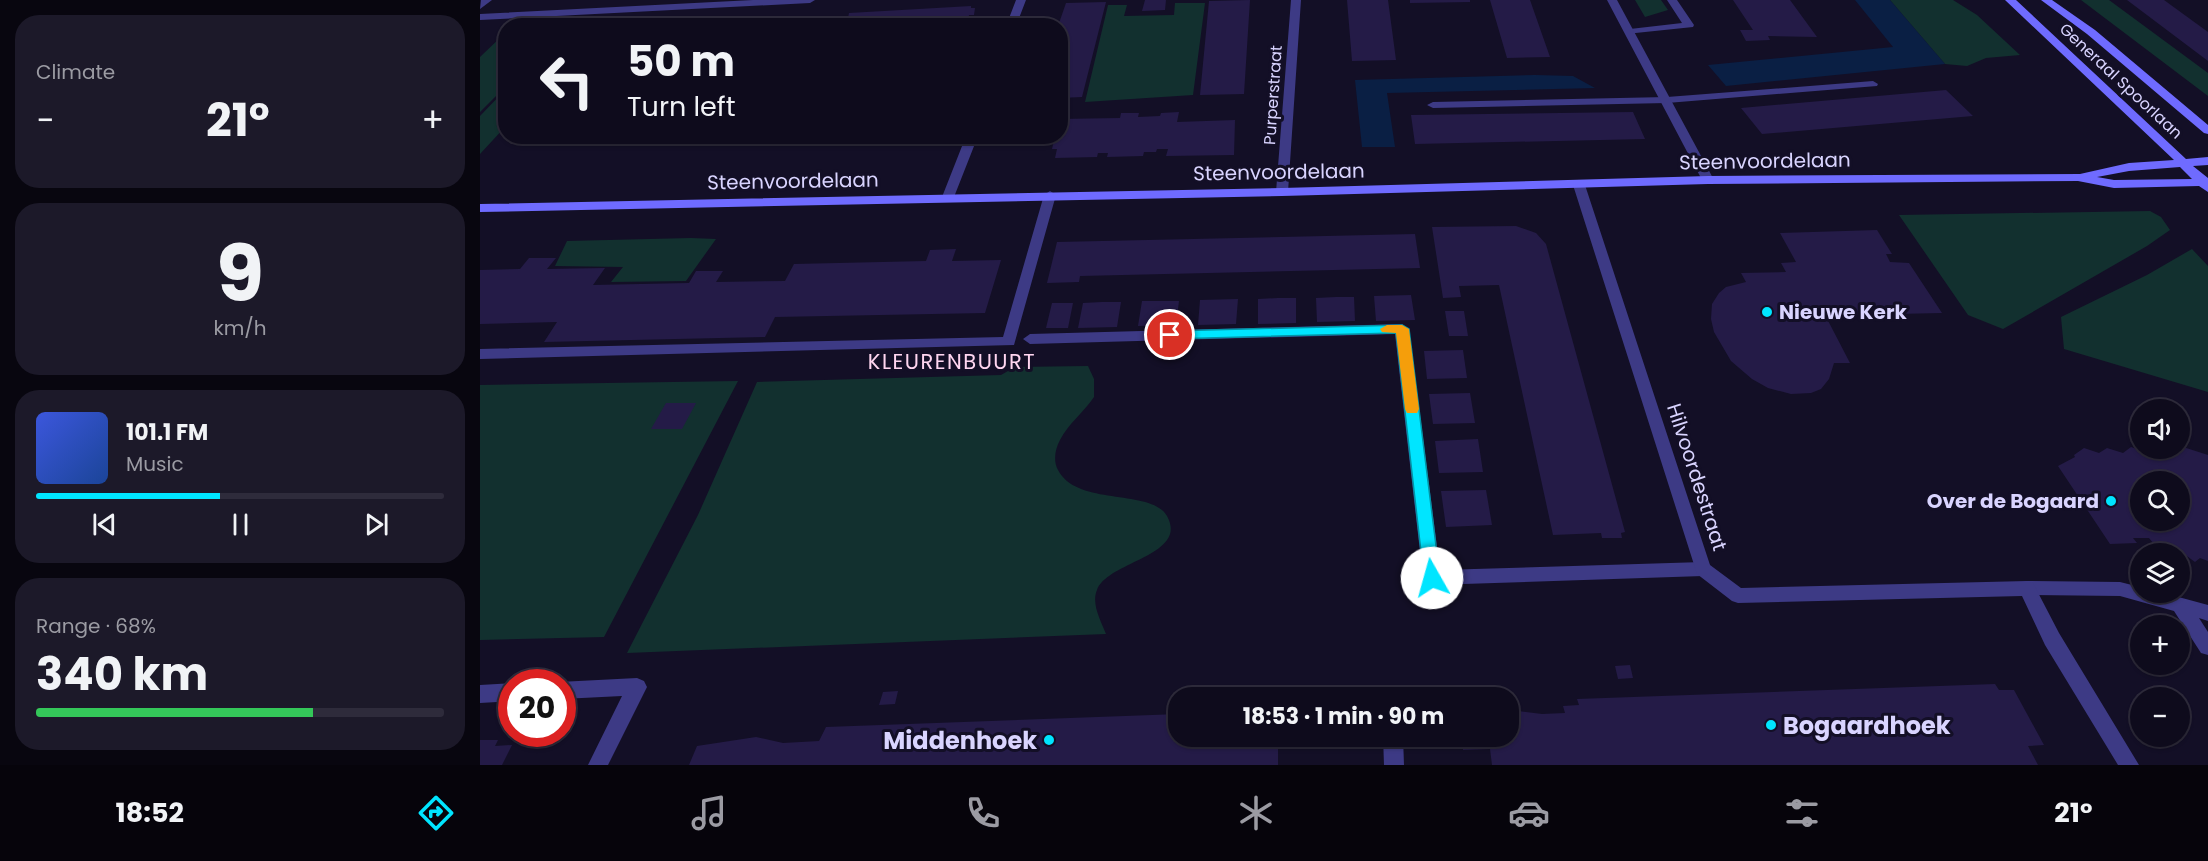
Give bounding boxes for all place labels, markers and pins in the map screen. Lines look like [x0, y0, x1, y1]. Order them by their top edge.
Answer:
place label: Nieuwe Kerk [1779, 298, 1907, 326]
marker: Nieuwe Kerk [1760, 305, 1774, 319]
pin [1144, 309, 1195, 360]
place label: Over de Bogaard [1927, 487, 2099, 515]
marker: Over de Bogaard [2104, 494, 2118, 508]
place label: Bogaardhoek [1783, 709, 1951, 742]
marker: Bogaardhoek [1764, 718, 1778, 732]
place label: Middenhoek [883, 724, 1037, 757]
marker: Middenhoek [1042, 733, 1056, 747]

